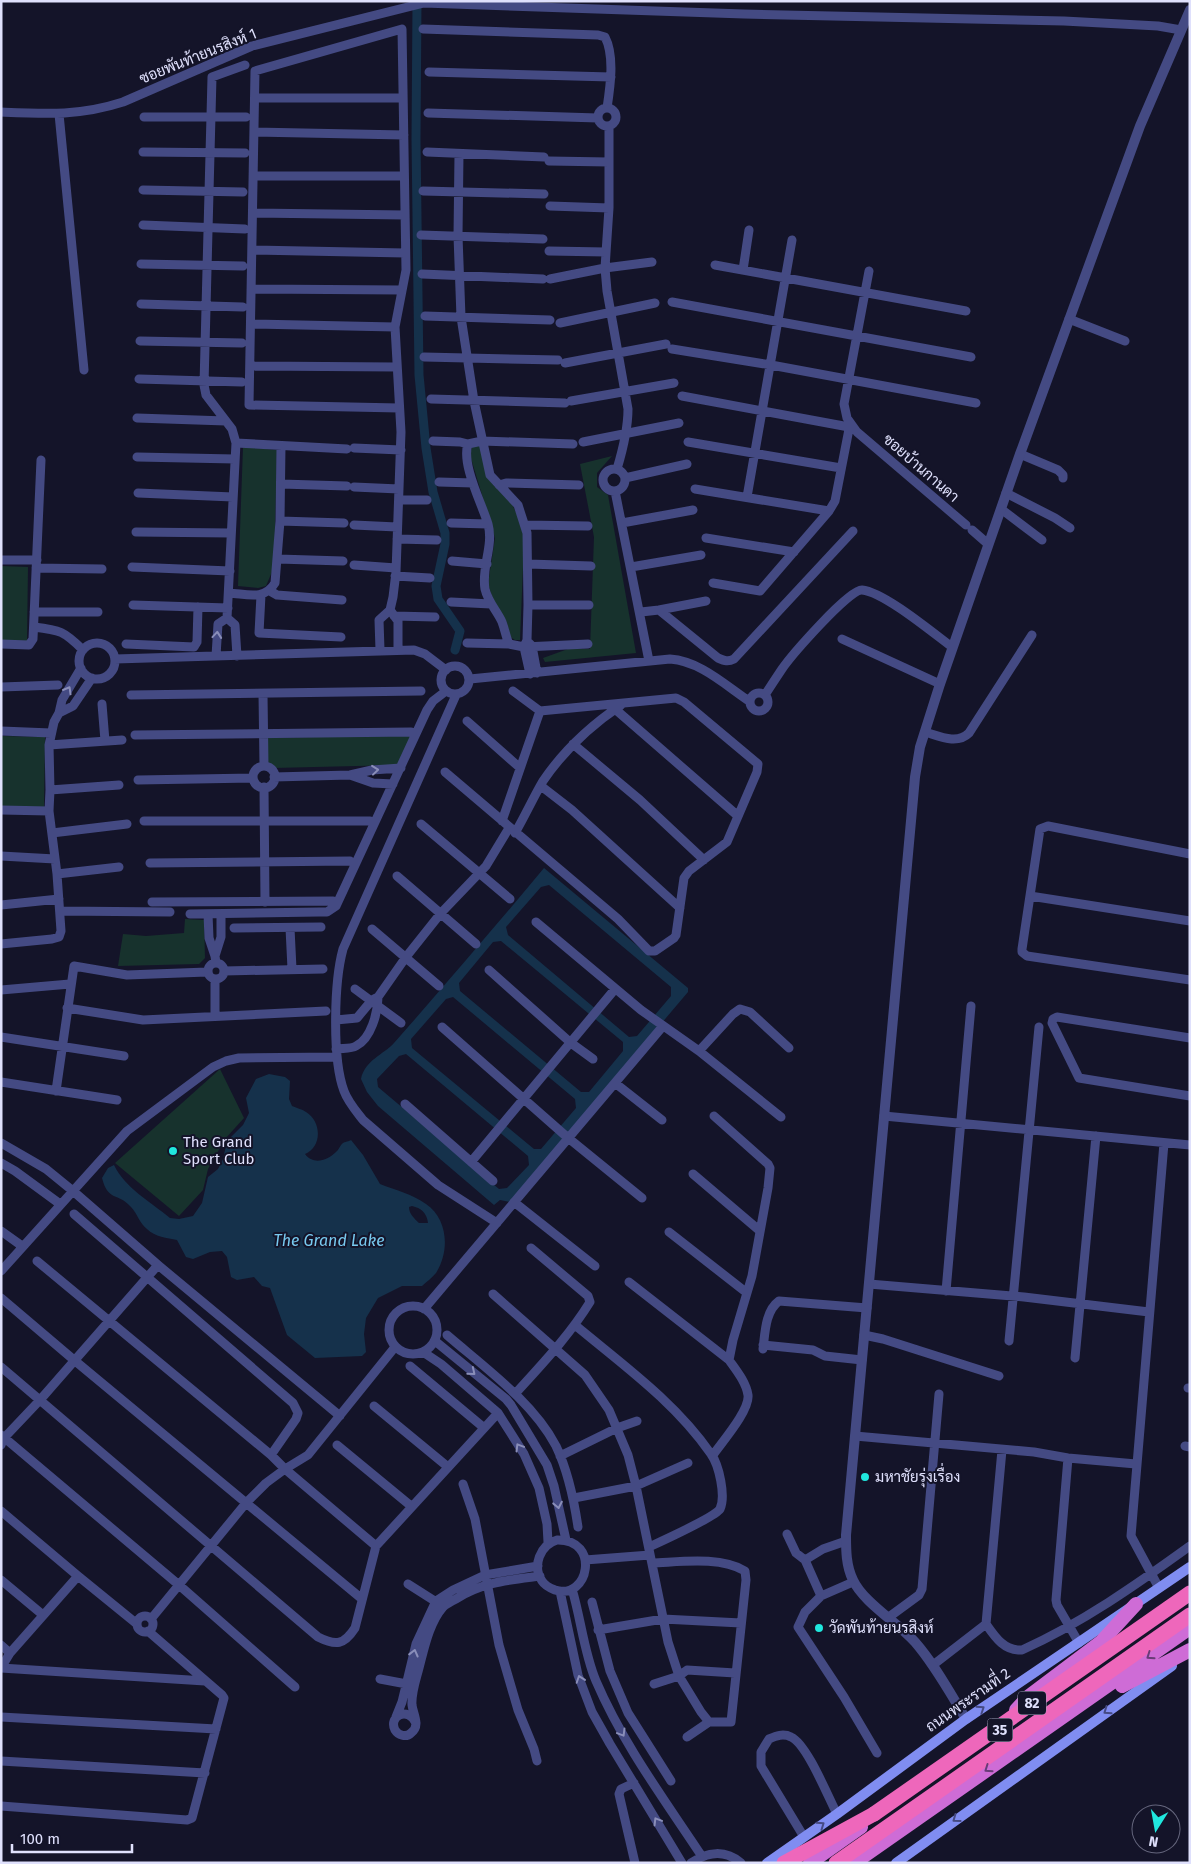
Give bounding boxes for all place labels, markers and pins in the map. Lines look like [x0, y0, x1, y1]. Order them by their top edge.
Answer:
place label: The Grand Sport Club [183, 1133, 254, 1168]
marker: The Grand Sport Club [167, 1145, 179, 1157]
place label: มหาชัยรุ่งเรื่อง [875, 1462, 960, 1488]
marker: มหาชัยรุ่งเรื่อง [859, 1471, 871, 1483]
place label: วัดพันท้ายนรสิงห์ [829, 1618, 934, 1637]
marker: วัดพันท้ายนรสิงห์ [813, 1622, 825, 1634]

